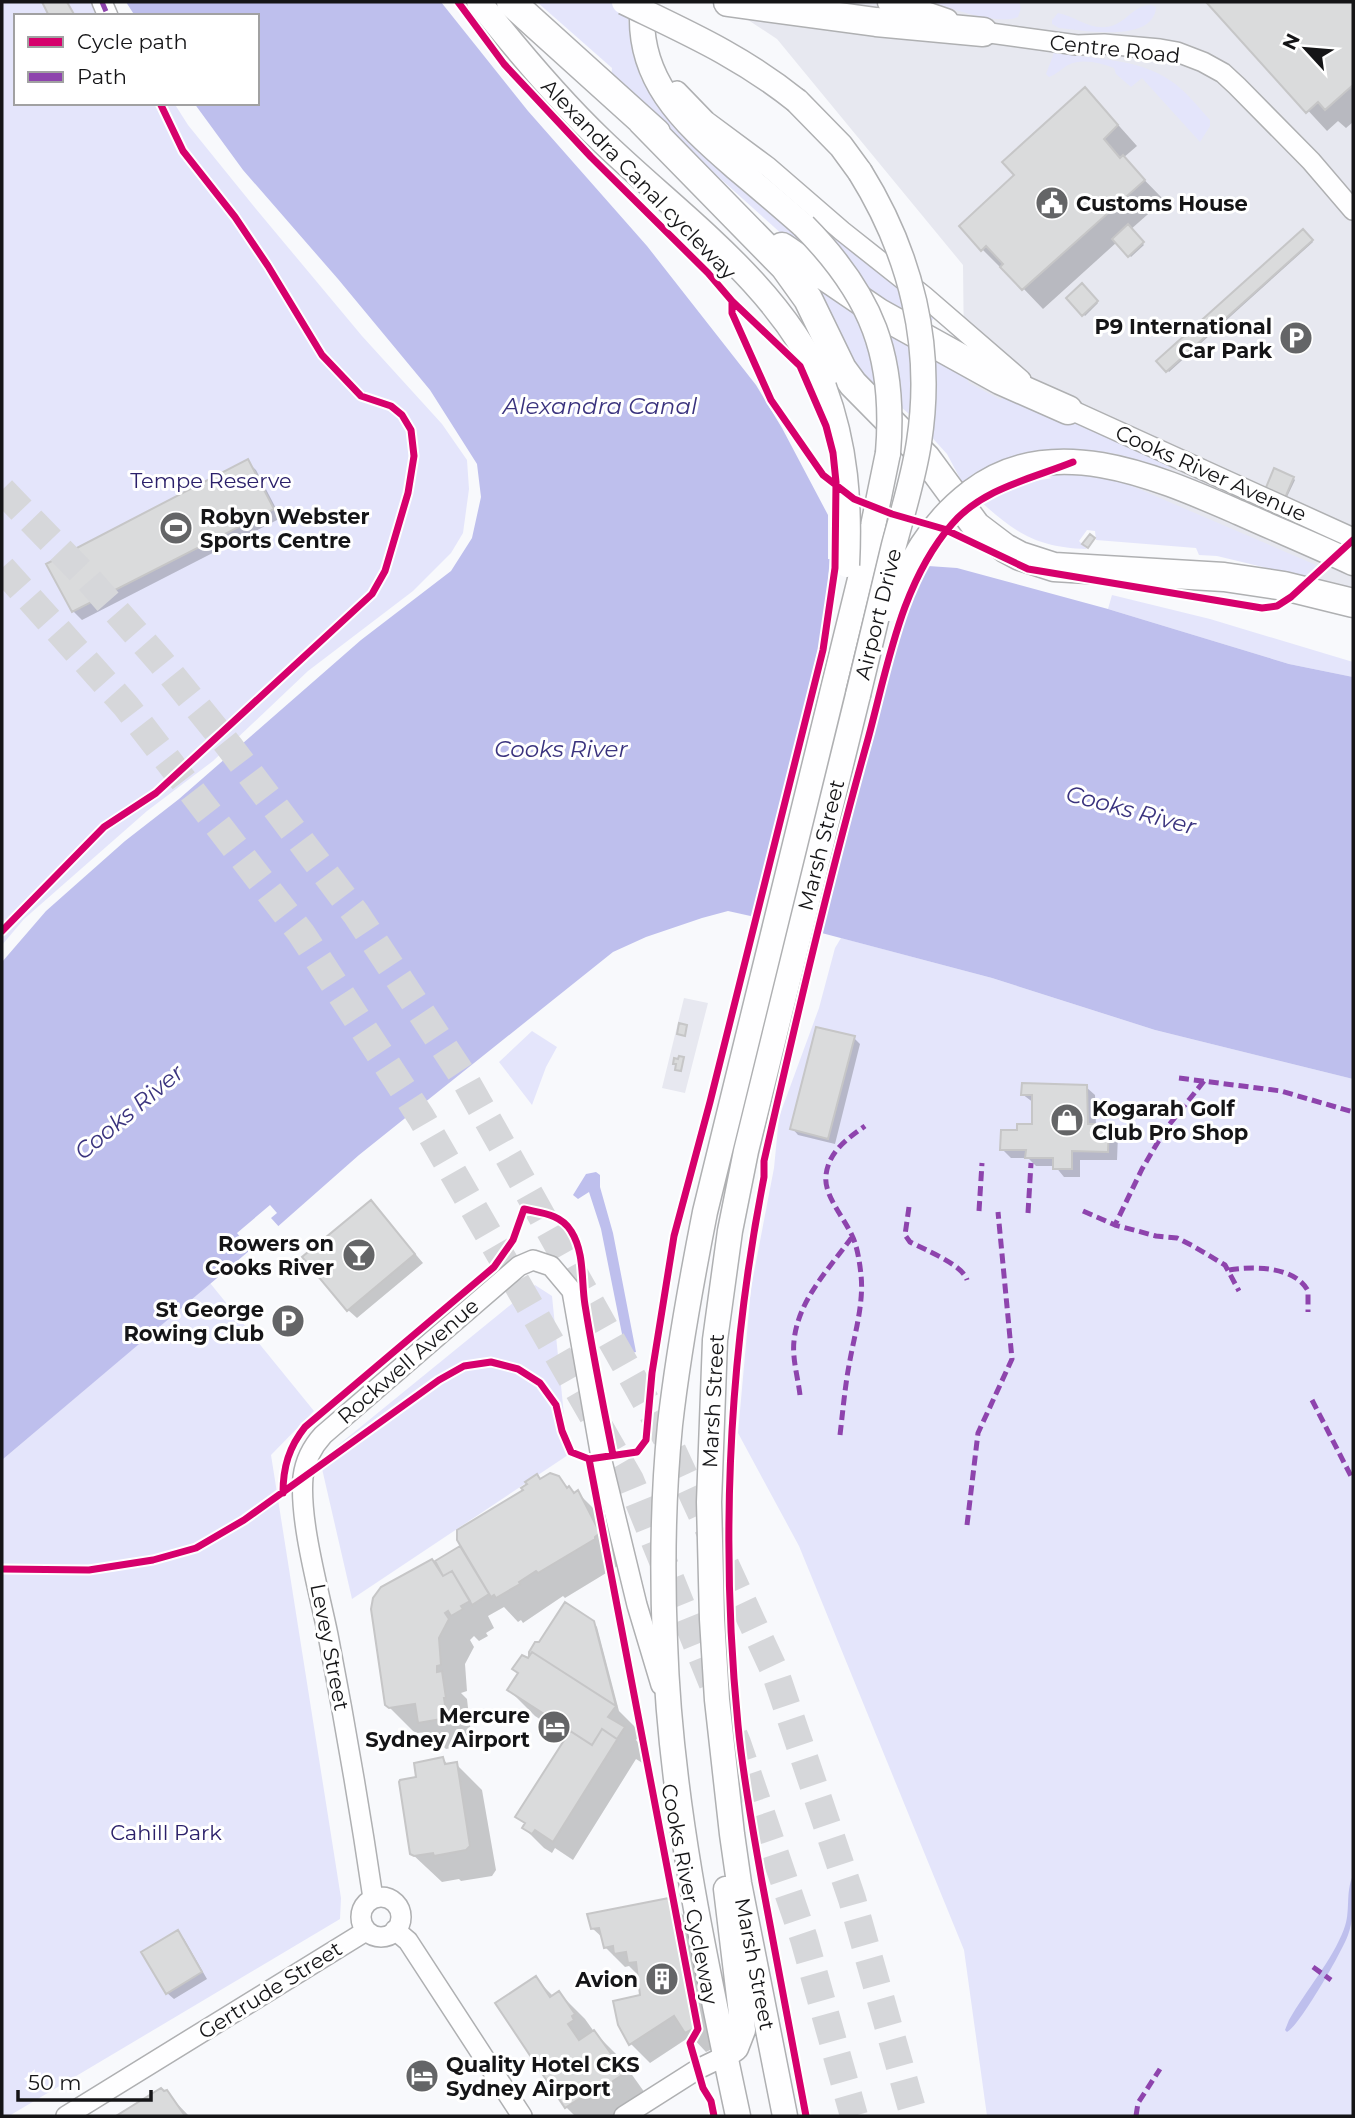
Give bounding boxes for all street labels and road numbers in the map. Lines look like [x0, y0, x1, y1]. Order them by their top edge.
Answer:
street label: Centre Road [1049, 30, 1181, 68]
street label: Alexandra Canal cycleway [537, 73, 742, 285]
street label: Cooks River Avenue [1112, 420, 1310, 526]
street label: Airport Drive [850, 546, 906, 682]
street label: Marsh Street [793, 777, 849, 913]
street label: Rockwell Avenue [332, 1293, 484, 1429]
street label: Marsh Street [697, 1333, 729, 1469]
street label: Levey Street [305, 1581, 355, 1713]
street label: Cooks River Cycleway [656, 1781, 724, 2007]
street label: Marsh Street [730, 1896, 780, 2032]
street label: Gertrude Street [194, 1936, 346, 2044]

